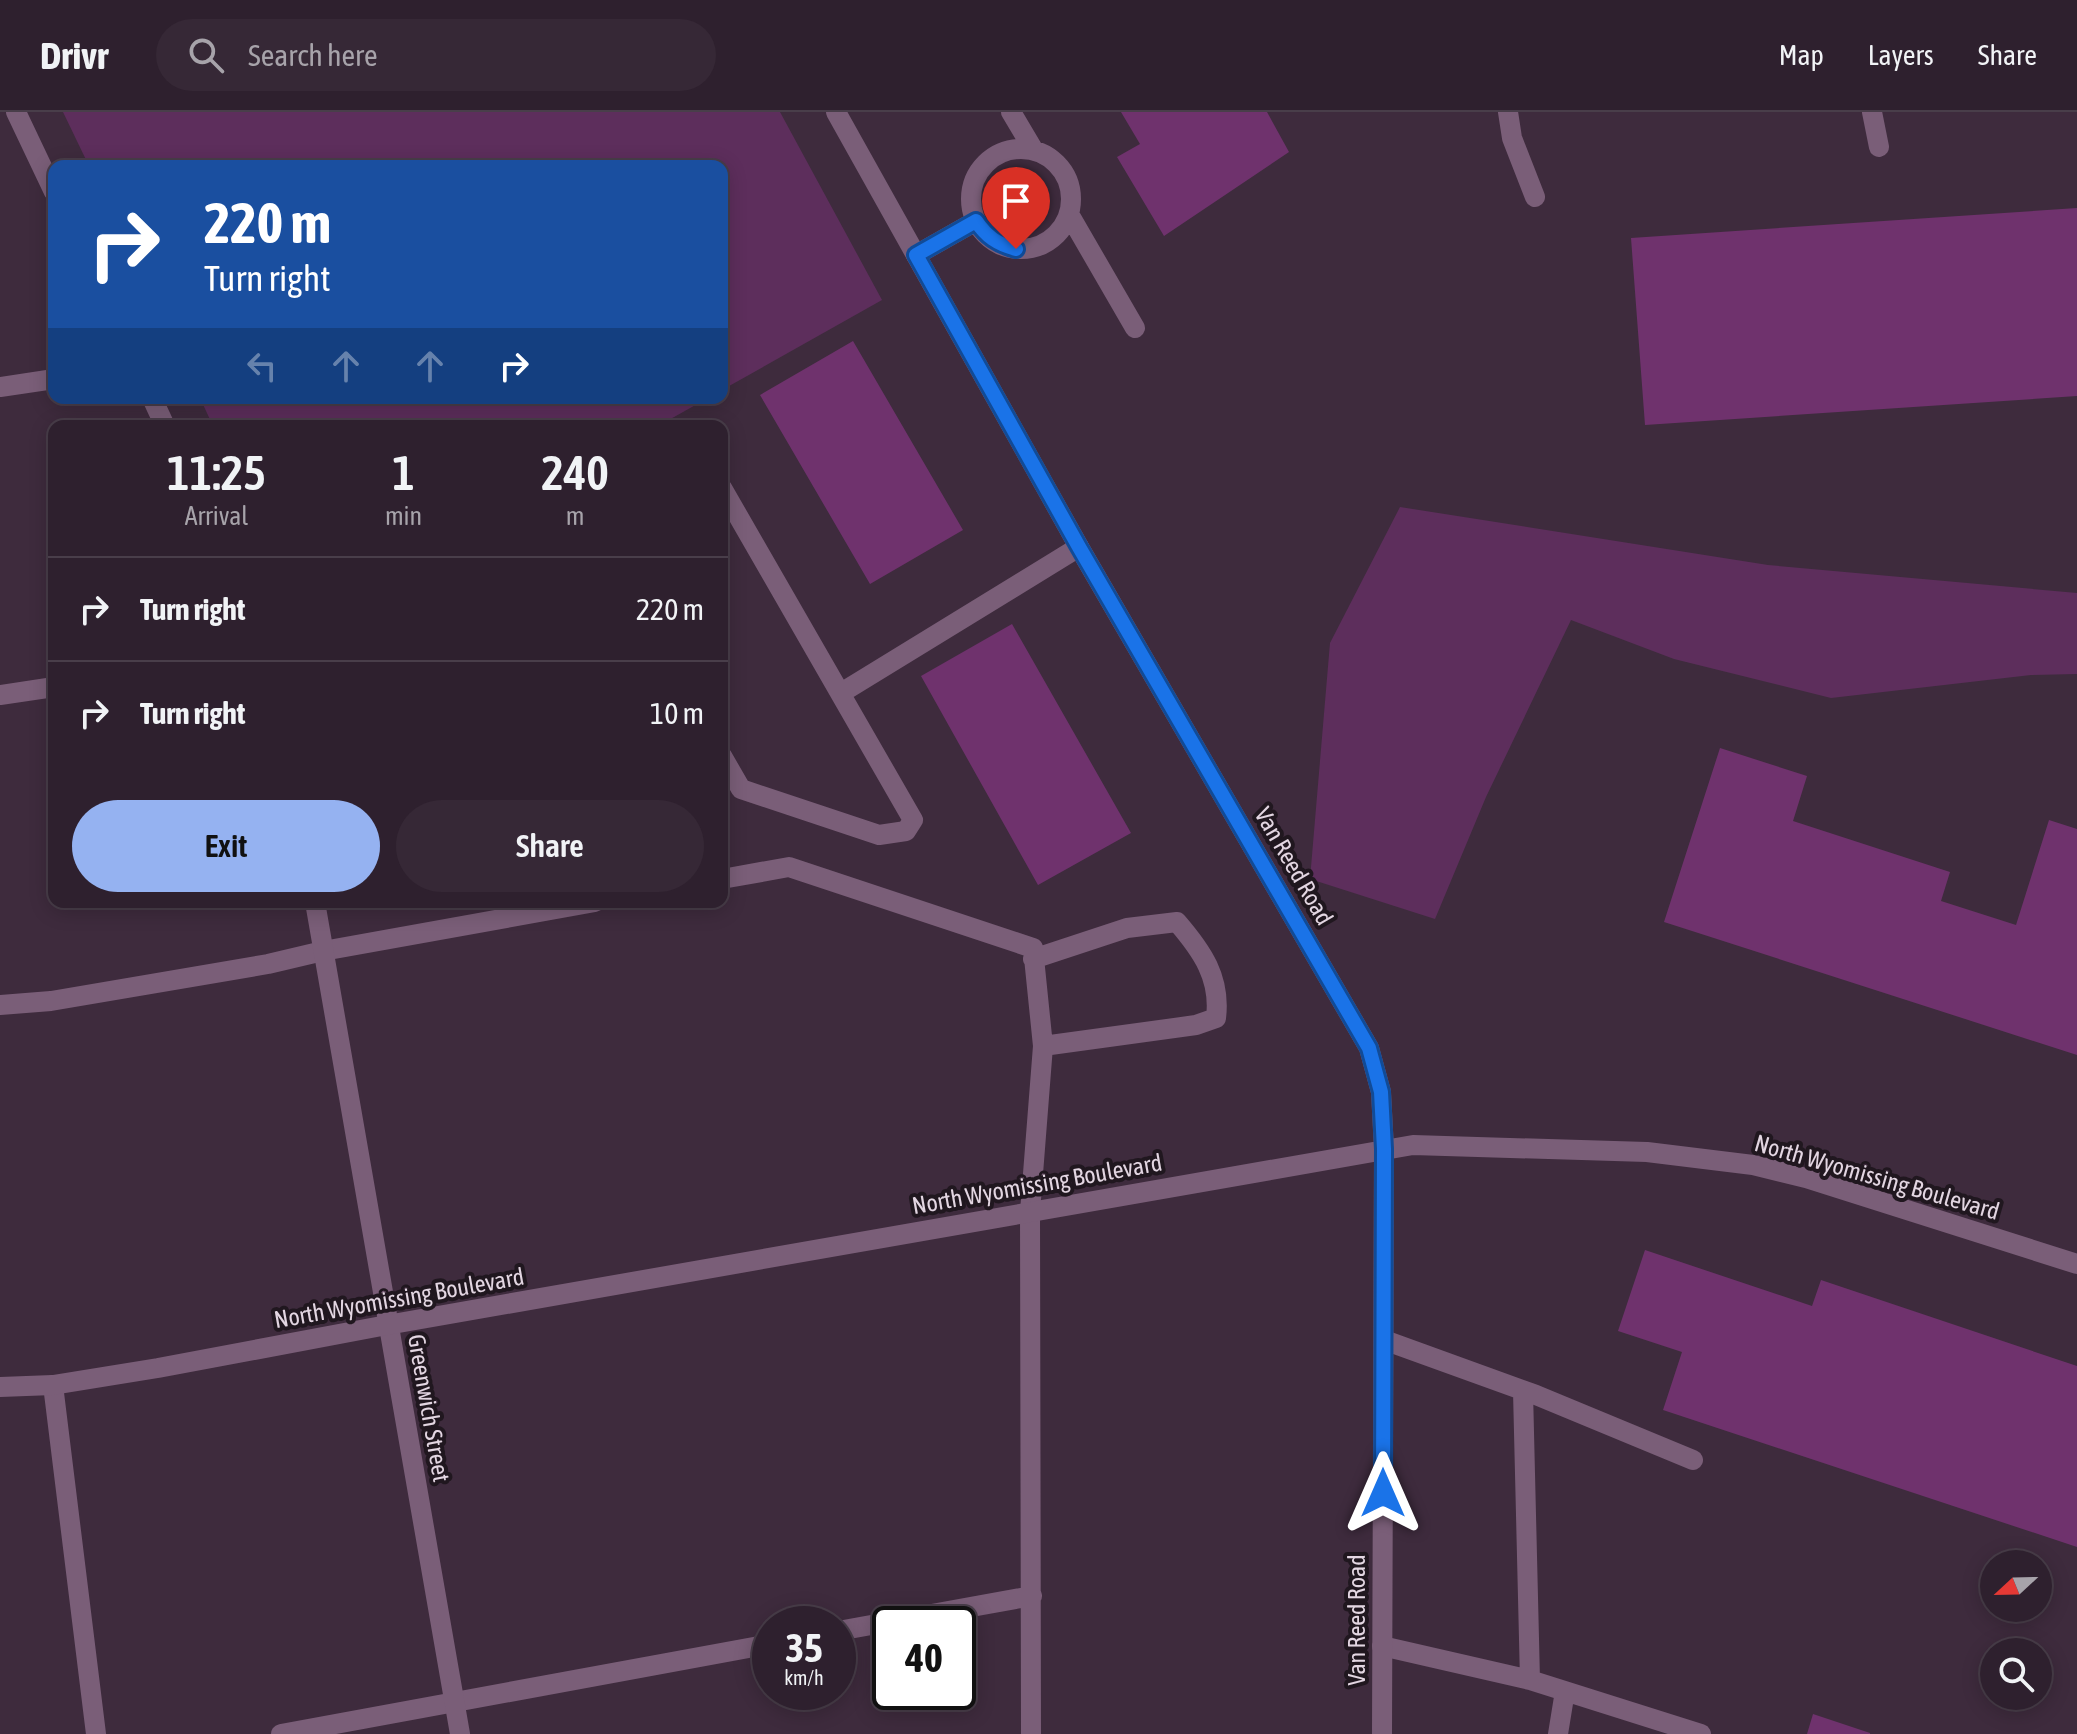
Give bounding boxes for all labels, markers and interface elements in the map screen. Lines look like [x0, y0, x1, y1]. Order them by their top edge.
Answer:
search box [156, 19, 716, 91]
icon: search [184, 33, 228, 77]
text: Drivr [40, 34, 108, 77]
text: Search here [248, 38, 378, 72]
text: Map [1779, 39, 1824, 71]
text: Layers [1868, 39, 1934, 71]
text: Share [1978, 39, 2037, 71]
pin [982, 167, 1050, 249]
icon: arrive [994, 179, 1038, 223]
text: 220 m [204, 191, 331, 255]
icon: right [72, 192, 176, 296]
text: Turn right [204, 257, 331, 299]
icon: left [240, 344, 284, 388]
icon: ahead [324, 344, 368, 388]
icon: ahead [408, 344, 452, 388]
icon: right [492, 344, 536, 388]
text: 11:25 [167, 445, 266, 500]
text: 1 [392, 445, 415, 500]
text: 240 [541, 445, 609, 500]
text: Arrival [185, 501, 248, 531]
text: min [385, 501, 422, 531]
text: m [566, 501, 584, 531]
icon: right [72, 587, 116, 631]
text: Turn right [140, 592, 246, 626]
text: 220 m [636, 592, 704, 626]
icon: right [72, 691, 116, 735]
text: Turn right [140, 696, 246, 730]
text: 10 m [650, 696, 704, 730]
button: Exit [72, 800, 380, 892]
button: Share [396, 800, 704, 892]
street label: Van Reed Road [1250, 802, 1338, 930]
street label: North Wyomissing Boulevard [1752, 1129, 2002, 1225]
street label: North Wyomissing Boulevard [910, 1149, 1164, 1219]
street label: North Wyomissing Boulevard [272, 1263, 526, 1333]
street label: Greenwich Street [403, 1332, 455, 1484]
position arrow [1341, 1451, 1425, 1535]
north arrow [1980, 1550, 2052, 1622]
map controls [1980, 1550, 2052, 1710]
street label: Van Reed Road [1343, 1554, 1370, 1686]
speed limit sign: 40 [872, 1606, 976, 1710]
text: 35 [785, 1625, 823, 1670]
button: search [1980, 1638, 2052, 1710]
text: km/h [784, 1666, 824, 1689]

